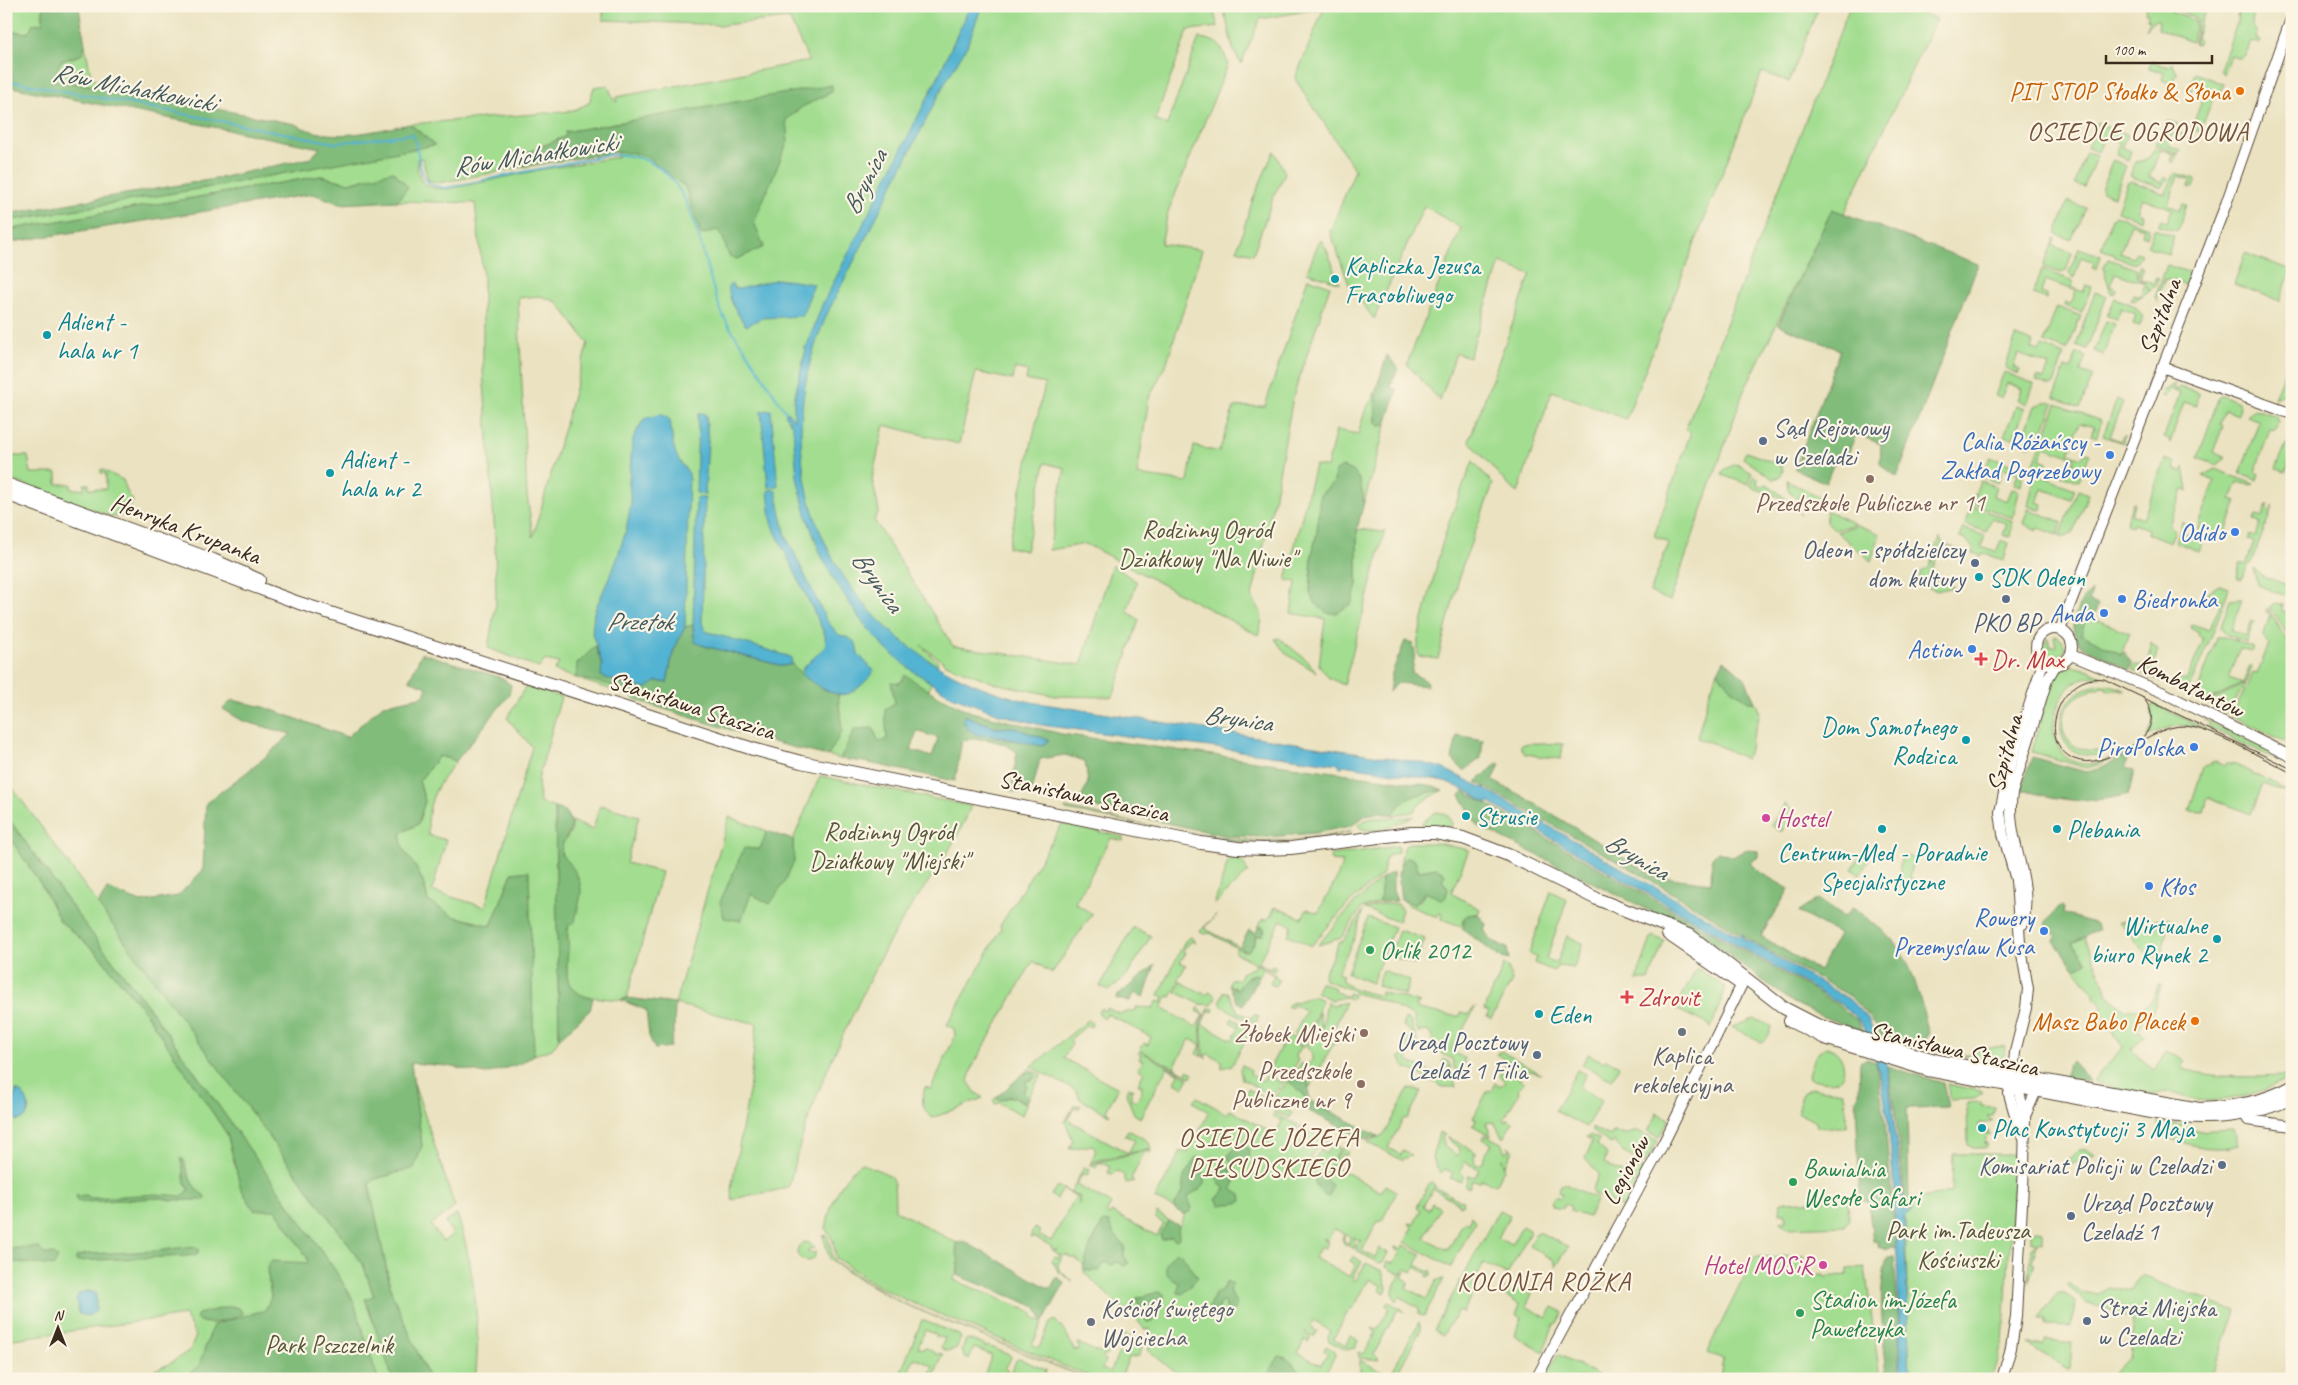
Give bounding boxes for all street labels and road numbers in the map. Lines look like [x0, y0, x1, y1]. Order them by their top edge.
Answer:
street label: Szpitalna [2131, 271, 2190, 359]
street label: Henryka Krupanka [106, 486, 267, 573]
street label: Kombatantów [2132, 646, 2251, 726]
street label: Stanisława Staszica [605, 664, 780, 748]
street label: Szpitalna [1979, 708, 2031, 795]
street label: Stanisława Staszica [996, 762, 1173, 830]
street label: Stanisława Staszica [1866, 1014, 2043, 1084]
street label: Legionów [1594, 1128, 1658, 1211]

